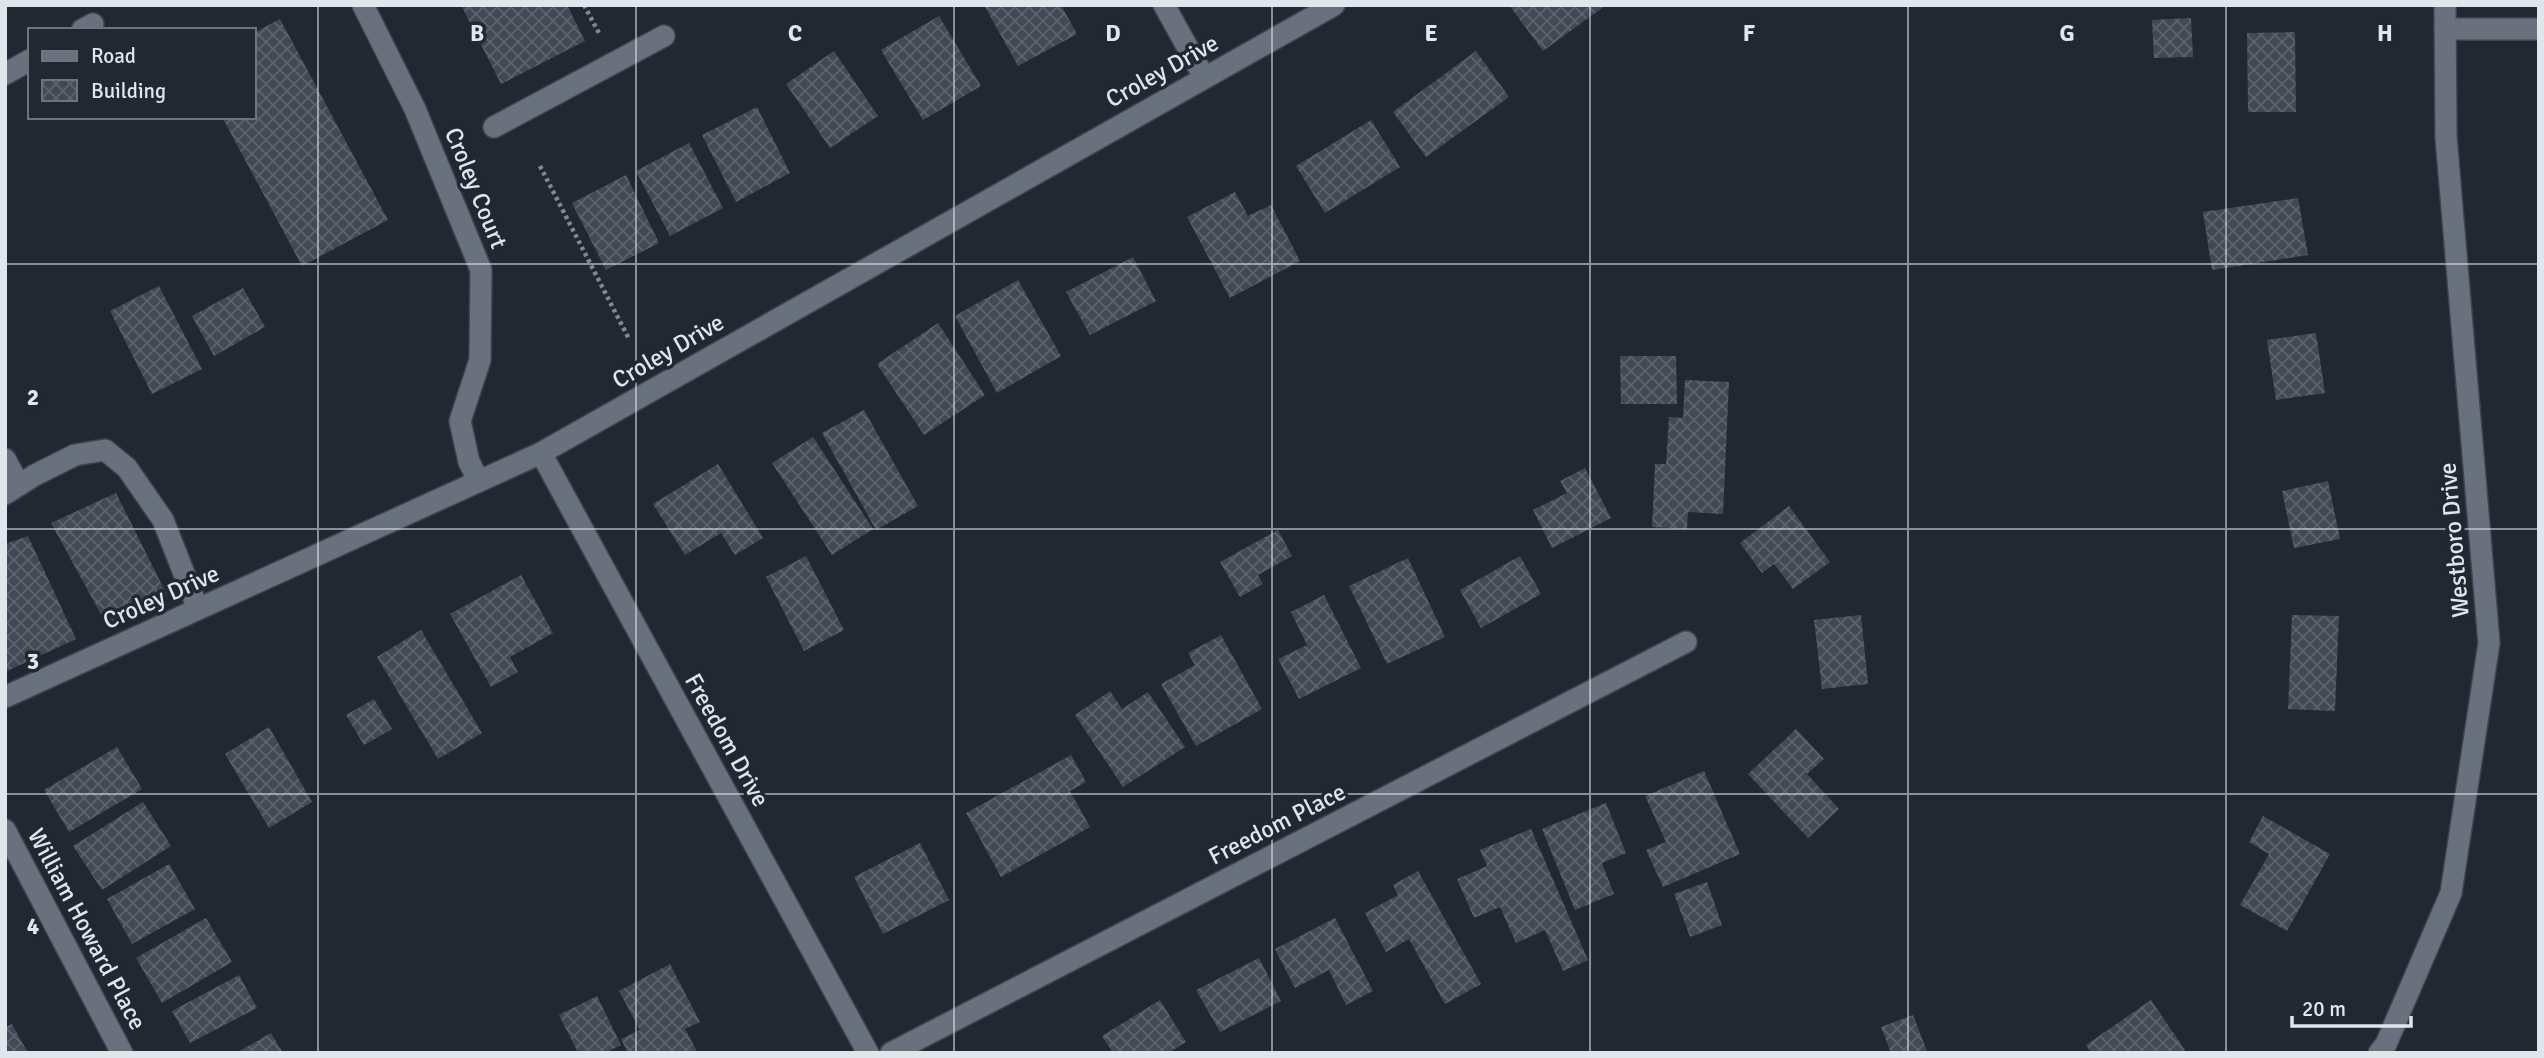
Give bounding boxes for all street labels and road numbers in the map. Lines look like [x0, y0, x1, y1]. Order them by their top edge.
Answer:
street label: Croley Drive [1101, 28, 1223, 114]
street label: Croley Court [438, 123, 514, 253]
street label: Croley Drive [607, 307, 729, 395]
street label: Westboro Drive [2432, 461, 2476, 619]
street label: Croley Drive [98, 558, 224, 636]
street label: Freedom Drive [678, 668, 776, 812]
street label: Freedom Place [1203, 777, 1351, 871]
street label: William Howard Place [21, 823, 153, 1035]

